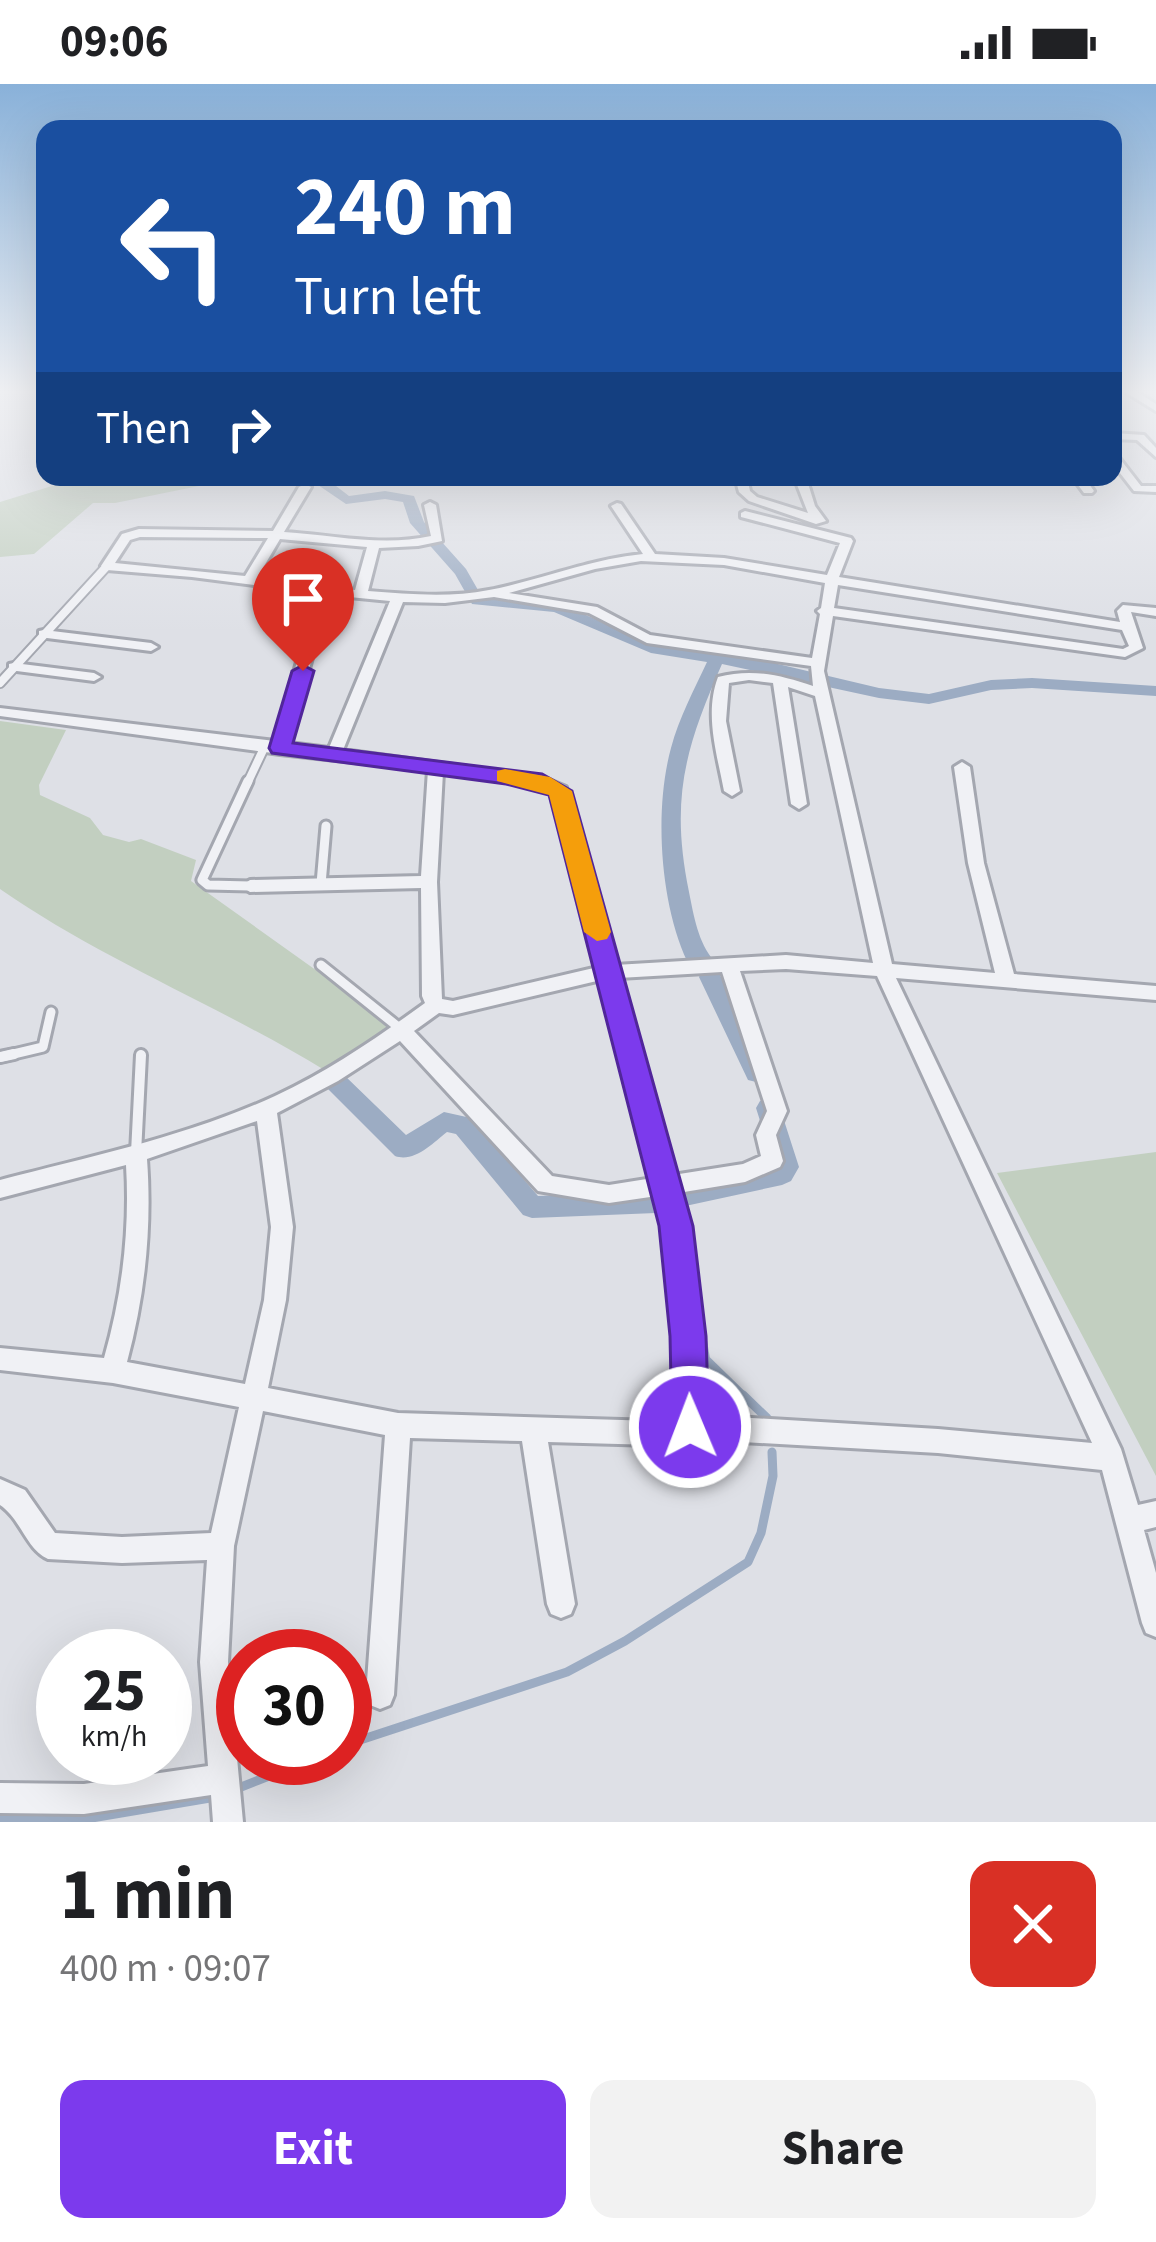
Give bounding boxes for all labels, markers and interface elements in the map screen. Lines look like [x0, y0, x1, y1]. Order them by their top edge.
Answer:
text: 09:06 [60, 10, 169, 74]
text: 240 m [294, 148, 516, 268]
icon: left [96, 168, 252, 324]
text: Turn left [294, 259, 481, 336]
icon: right [216, 396, 282, 462]
text: Then [96, 397, 192, 461]
pin [252, 548, 354, 671]
icon: arrive [270, 566, 336, 632]
position arrow [627, 1364, 753, 1490]
speed limit sign: 30 [216, 1629, 372, 1785]
text: 25 [82, 1649, 146, 1734]
text: km/h [81, 1715, 147, 1758]
text: 1 min [60, 1844, 235, 1947]
button: close [970, 1861, 1096, 1987]
text: 400 m · 09:07 [60, 1941, 271, 1997]
button: Exit [60, 2080, 566, 2218]
button: Share [590, 2080, 1096, 2218]

